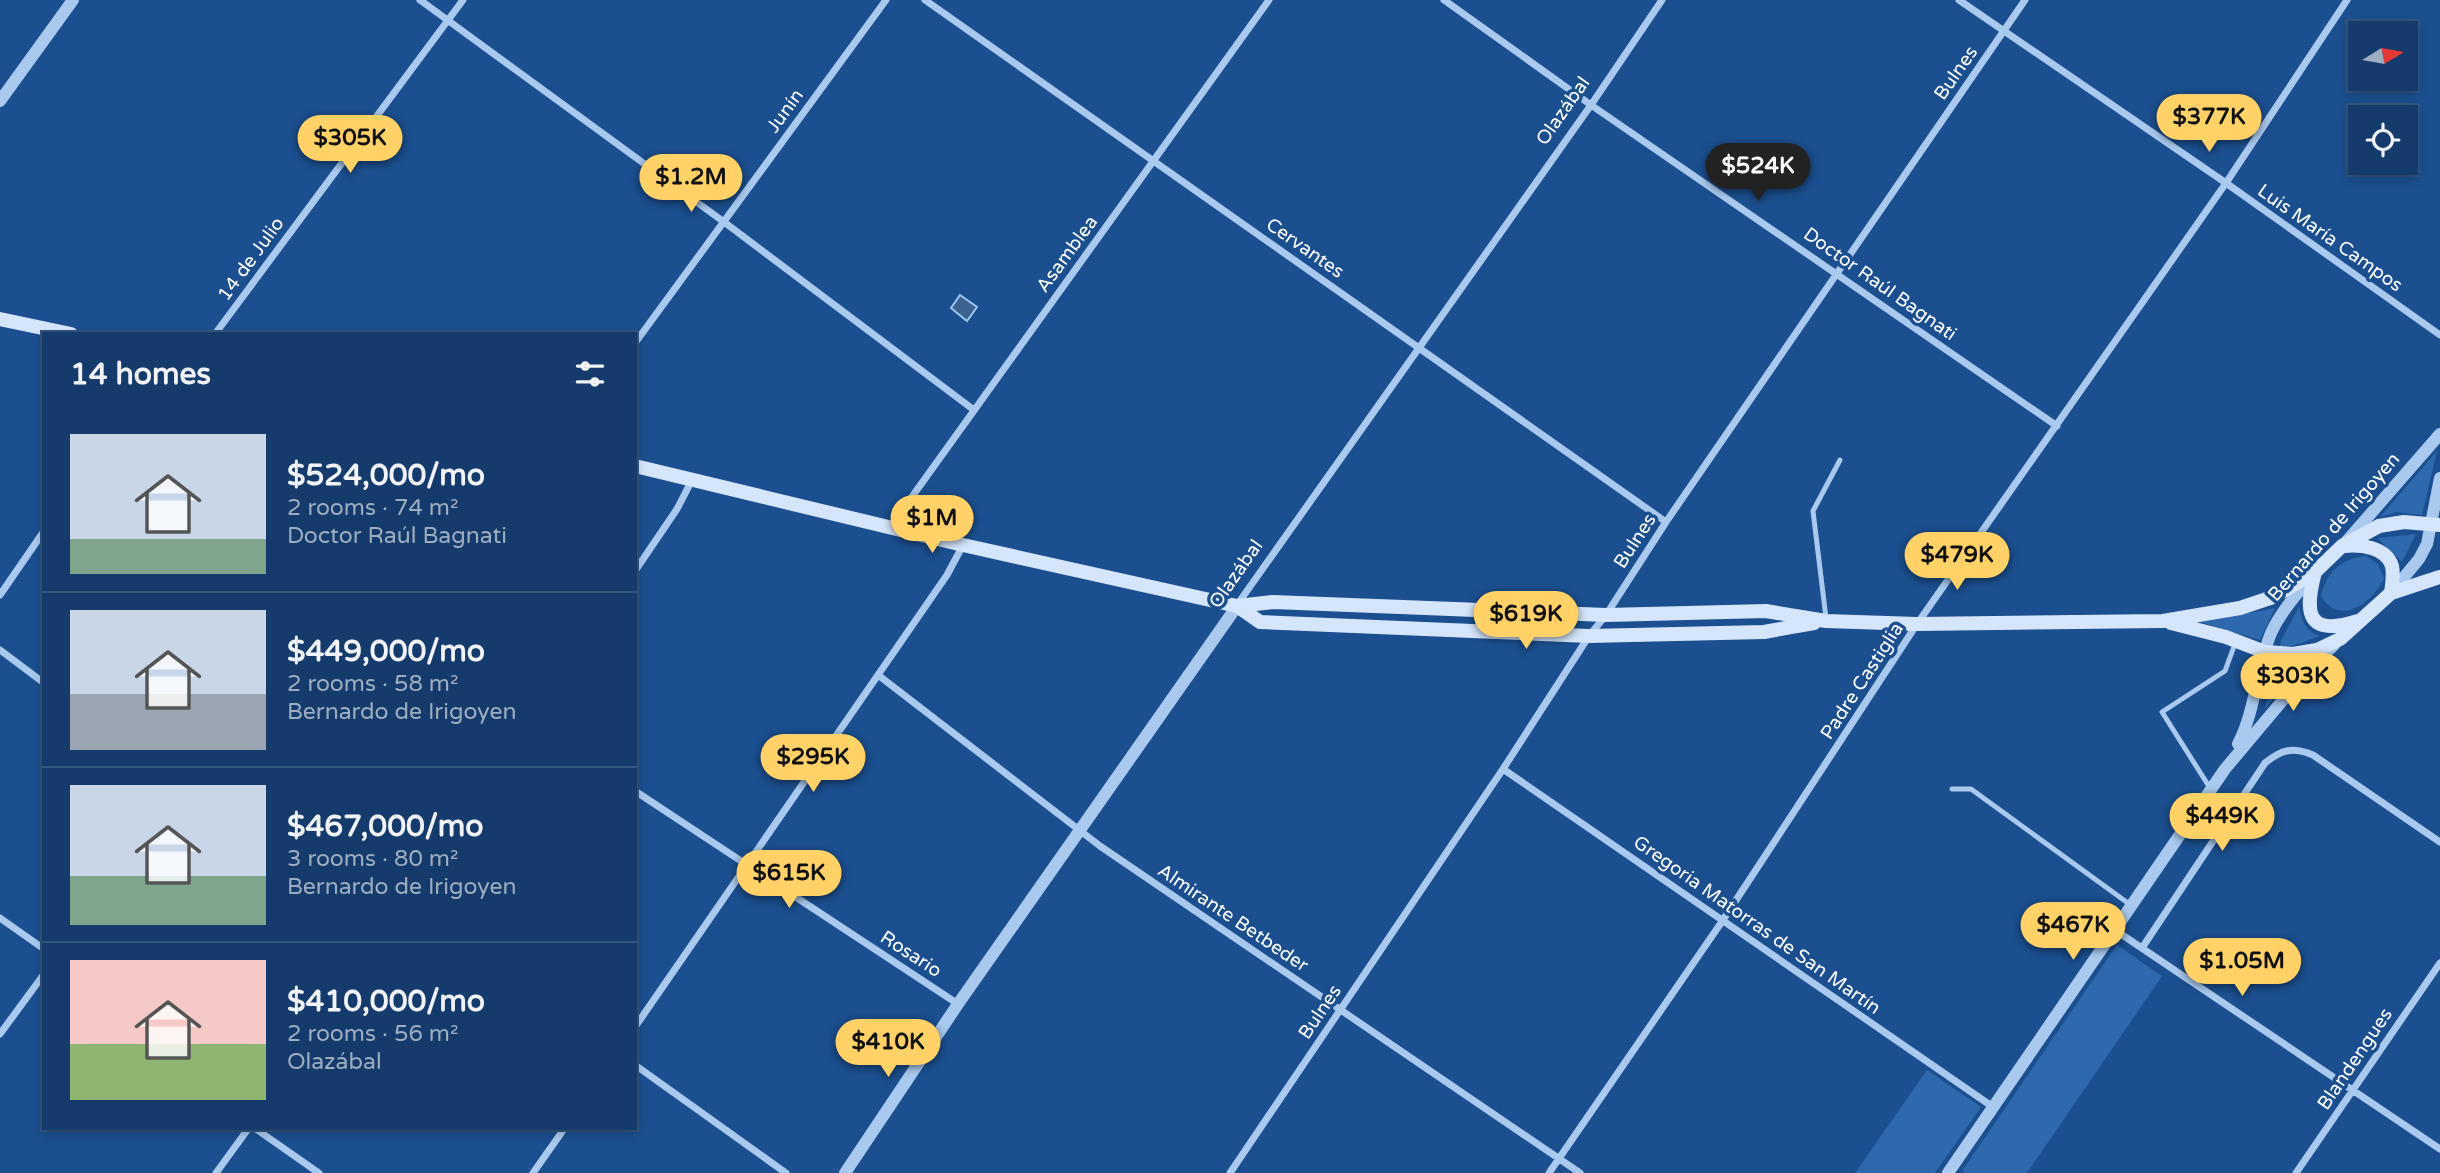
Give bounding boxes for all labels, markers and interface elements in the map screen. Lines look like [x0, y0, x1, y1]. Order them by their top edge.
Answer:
north arrow [2348, 21, 2418, 91]
map controls [2348, 21, 2418, 175]
street label: Bulnes [1930, 42, 1982, 104]
street label: Olazábal [1532, 73, 1594, 149]
street label: Junín [762, 85, 808, 137]
pin: $377K [2160, 94, 2258, 154]
text: $377K [2173, 103, 2245, 131]
button: locate [2348, 105, 2418, 175]
pin: $305K [301, 116, 399, 175]
text: $305K [314, 124, 386, 152]
pin: $524K [1709, 144, 1807, 203]
text: $524K [1722, 152, 1794, 180]
pin: $1.2M [642, 154, 740, 214]
text: $1.2M [655, 163, 727, 191]
street label: Luis María Campos [2253, 180, 2407, 296]
street label: Asamblea [1032, 211, 1102, 297]
street label: 14 de Julio [213, 213, 289, 305]
street label: Cervantes [1262, 213, 1348, 283]
street label: Doctor Raúl Bagnati [1799, 223, 1961, 345]
icon: filters [571, 355, 609, 393]
text: 14 homes [70, 356, 211, 393]
street label: Bernardo de Irigoyen [2264, 448, 2404, 606]
text: $524,000/mo [287, 457, 485, 494]
icon: home [126, 462, 210, 546]
text: 2 rooms · 74 m² [287, 494, 458, 522]
pin: $1M [898, 496, 966, 555]
text: $1M [907, 504, 957, 532]
street label: Bulnes [1609, 510, 1661, 572]
text: Doctor Raúl Bagnati [287, 522, 507, 550]
pin: $479K [1908, 532, 2006, 592]
street label: Olazábal [1205, 536, 1267, 612]
text: $479K [1921, 541, 1993, 569]
pin: $619K [1477, 592, 1575, 651]
text: $619K [1490, 600, 1562, 628]
street label: Padre Castiglia [1816, 619, 1908, 743]
text: $449,000/mo [287, 633, 485, 670]
icon: home [126, 638, 210, 722]
pin: $303K [2244, 654, 2342, 713]
text: $303K [2257, 662, 2329, 690]
text: 2 rooms · 58 m² [287, 670, 458, 698]
text: Bernardo de Irigoyen [287, 698, 516, 726]
pin: $295K [764, 734, 862, 794]
text: $295K [777, 743, 849, 771]
pin: $449K [2173, 794, 2271, 853]
text: $449K [2186, 802, 2258, 830]
text: $467,000/mo [287, 808, 483, 845]
icon: home [126, 813, 210, 897]
street label: Gregoria Matorras de San Martín [1629, 831, 1885, 1019]
text: 3 rooms · 80 m² [287, 845, 458, 873]
pin: $615K [740, 850, 838, 910]
text: $615K [753, 859, 825, 887]
street label: Almirante Betbeder [1154, 859, 1313, 977]
text: Bernardo de Irigoyen [287, 873, 516, 901]
pin: $467K [2024, 902, 2122, 962]
text: $467K [2037, 911, 2109, 939]
street label: Rosario [876, 926, 946, 982]
pin: $1.05M [2185, 939, 2299, 998]
text: $1.05M [2199, 947, 2285, 975]
street label: Bulnes [1294, 981, 1346, 1043]
text: $410,000/mo [287, 983, 485, 1020]
icon: home [126, 988, 210, 1072]
street label: Blandengues [2313, 1004, 2397, 1114]
text: 2 rooms · 56 m² [287, 1020, 458, 1048]
pin: $410K [839, 1020, 937, 1079]
text: $410K [852, 1028, 924, 1056]
text: Olazábal [287, 1048, 382, 1076]

